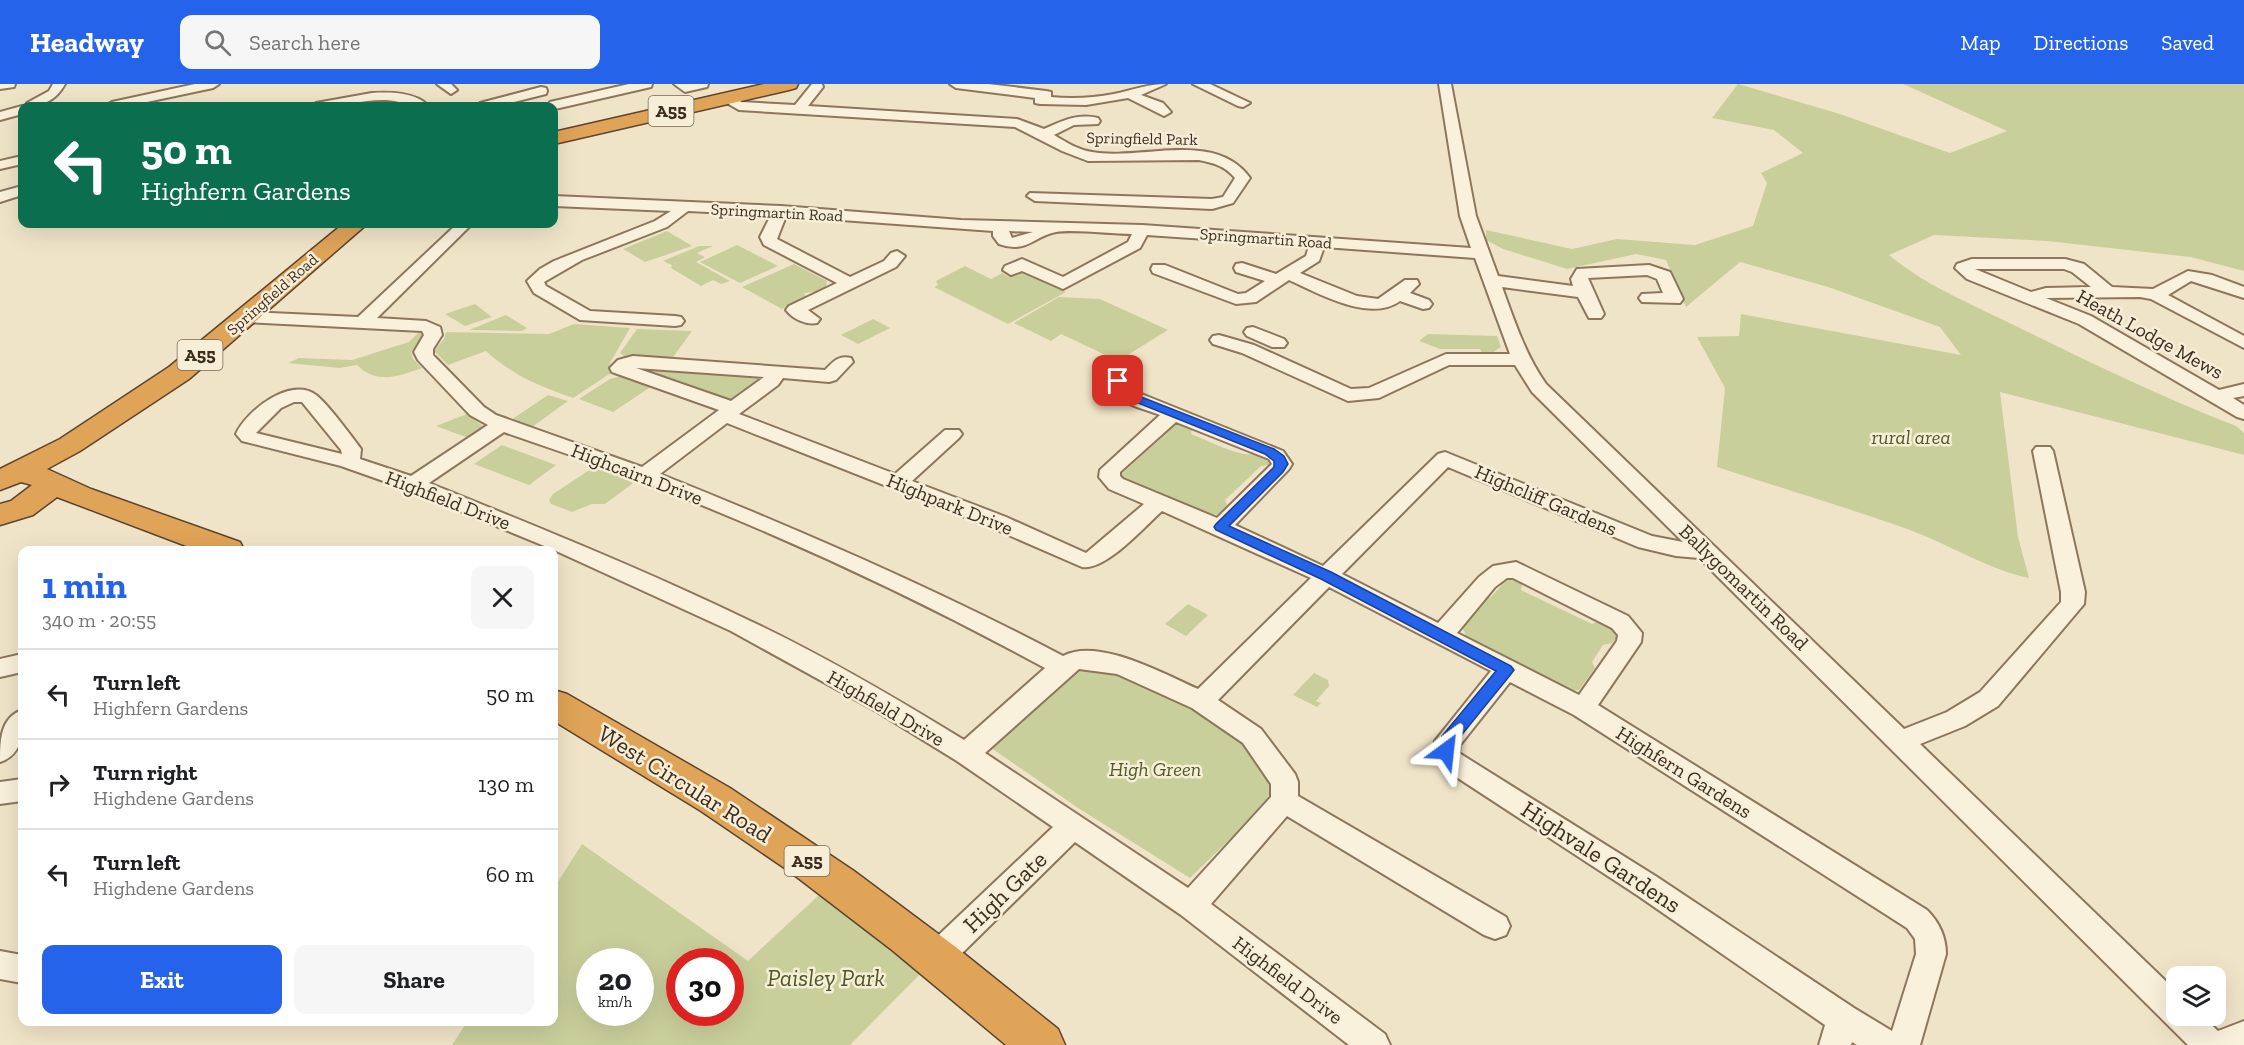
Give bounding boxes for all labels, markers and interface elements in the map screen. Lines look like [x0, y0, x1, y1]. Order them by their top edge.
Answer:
search box [180, 15, 600, 69]
text: Headway [30, 26, 144, 59]
icon: search [201, 26, 234, 59]
text: Search here [249, 29, 360, 56]
text: Map [1961, 30, 2001, 55]
text: Directions [2034, 30, 2128, 55]
text: Saved [2161, 30, 2214, 55]
road number: A55 [648, 96, 694, 126]
text: 50 m [141, 124, 232, 175]
icon: left [42, 126, 120, 204]
street label: Springfield Park [1086, 128, 1199, 149]
text: Highfern Gardens [141, 175, 351, 207]
street label: Springmartin Road [710, 200, 844, 225]
street label: Springmartin Road [1199, 224, 1333, 253]
street label: Springfield Road [223, 250, 322, 339]
street label: Heath Lodge Mews [2072, 284, 2228, 384]
road number: A55 [178, 340, 222, 370]
pin [1092, 355, 1143, 406]
icon: arrive [1101, 364, 1134, 397]
park label: rural area [1870, 425, 1951, 449]
street label: Highcairn Drive [568, 438, 706, 510]
street label: Highcliff Gardens [1471, 459, 1621, 541]
street label: Highfield Drive [382, 465, 514, 535]
street label: Highpark Drive [883, 468, 1017, 540]
street label: Ballygomartin Road [1674, 519, 1814, 655]
text: 1 min [42, 564, 127, 607]
button: close [471, 566, 534, 629]
text: 340 m · 20:55 [42, 608, 156, 632]
street label: Highfield Drive [823, 665, 949, 751]
text: Turn left [93, 669, 180, 696]
icon: left [42, 678, 75, 711]
text: 50 m [486, 681, 534, 708]
text: Highfern Gardens [93, 696, 248, 720]
street label: West Circular Road [593, 719, 777, 849]
position arrow [1414, 719, 1478, 783]
street label: Highfern Gardens [1612, 721, 1756, 823]
park label: High Green [1109, 757, 1201, 781]
text: Turn right [93, 759, 197, 786]
icon: right [42, 768, 75, 801]
text: 130 m [478, 771, 534, 798]
text: Highdene Gardens [93, 786, 254, 810]
street label: Highvale Gardens [1516, 794, 1687, 919]
street label: High Gate [957, 845, 1052, 939]
road number: A55 [784, 846, 830, 876]
text: Turn left [93, 849, 180, 876]
icon: left [42, 858, 75, 891]
text: 60 m [486, 861, 534, 888]
text: Highdene Gardens [93, 876, 254, 900]
street label: Highfield Drive [1228, 931, 1348, 1029]
button: Exit [42, 945, 282, 1014]
button: Share [294, 945, 534, 1014]
speed limit sign: 30 [666, 948, 744, 1026]
text: 20 [598, 962, 632, 998]
park label: Paisley Park [767, 963, 885, 992]
map controls [2166, 966, 2226, 1026]
button: layers [2166, 966, 2226, 1026]
text: km/h [598, 993, 632, 1011]

